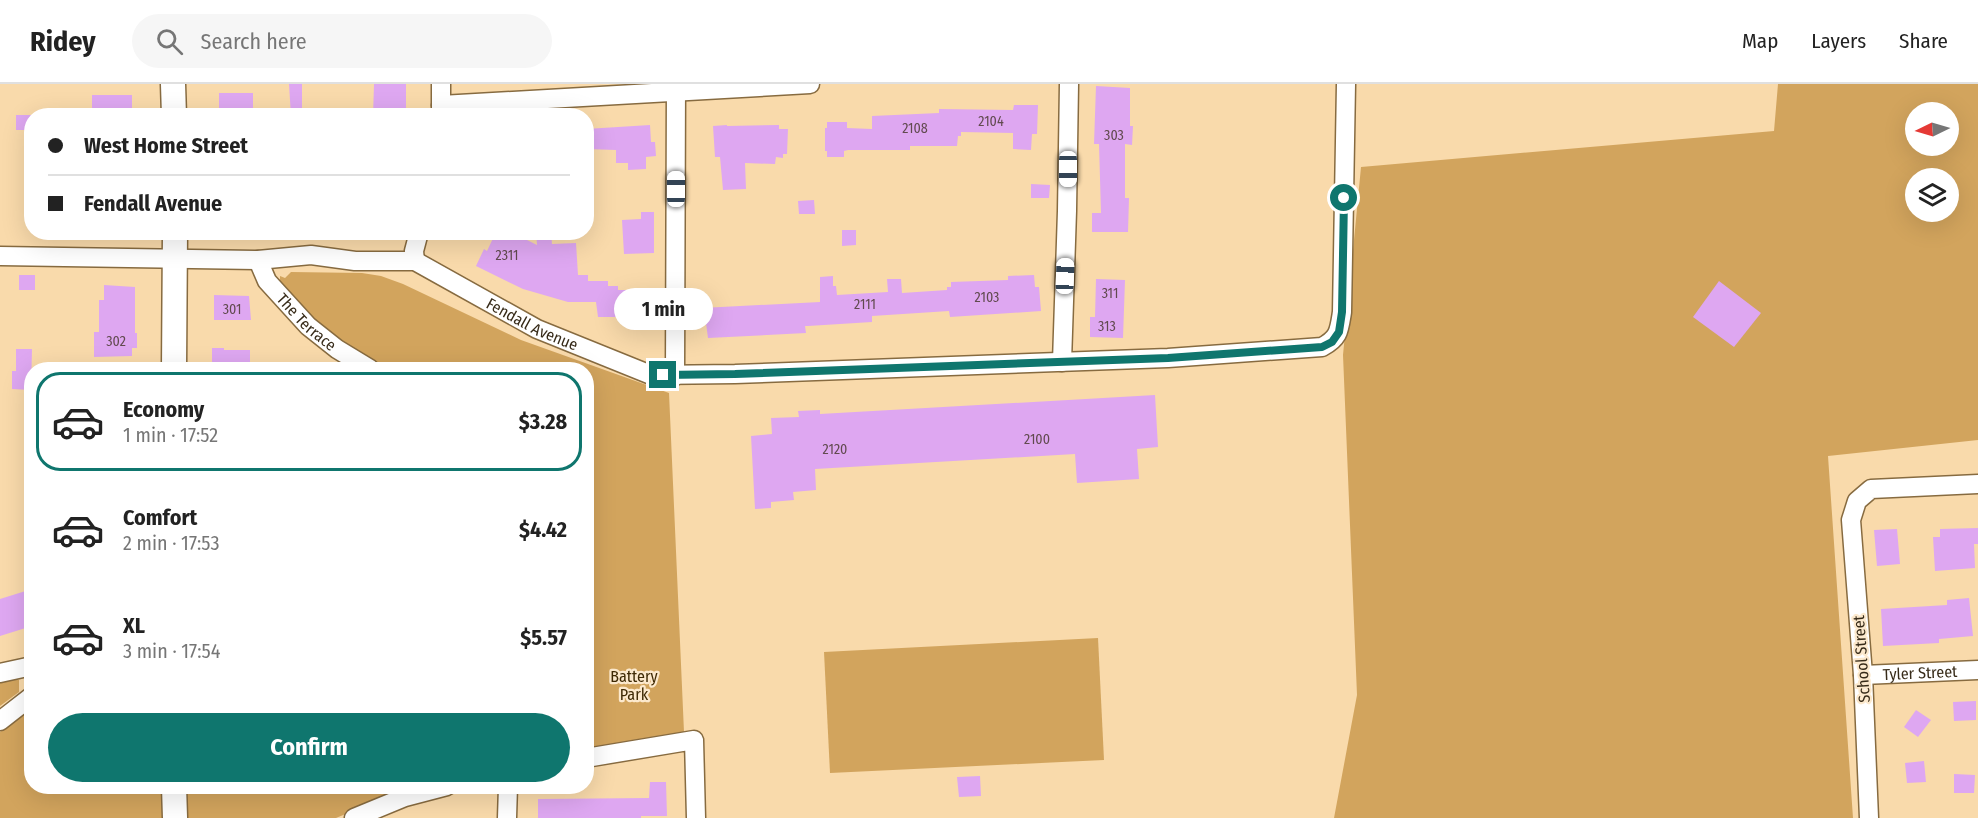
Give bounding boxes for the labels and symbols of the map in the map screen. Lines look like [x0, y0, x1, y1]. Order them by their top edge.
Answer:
north arrow [1905, 102, 1959, 156]
house number: 2104 [978, 113, 1004, 130]
house number: 2108 [902, 120, 928, 137]
house number: 303 [1104, 127, 1124, 144]
car [1059, 151, 1077, 187]
car [667, 171, 685, 207]
route start [1330, 184, 1357, 211]
house number: 2311 [496, 247, 518, 264]
car [1055, 258, 1075, 294]
house number: 311 [1102, 285, 1118, 302]
callout: 1 min [614, 288, 712, 330]
street label: The Terrace [273, 289, 340, 355]
house number: 2103 [975, 289, 999, 306]
street label: Fendall Avenue [483, 294, 581, 355]
house number: 2111 [854, 296, 876, 313]
house number: 301 [223, 301, 241, 318]
house number: 313 [1098, 318, 1116, 335]
house number: 302 [106, 333, 126, 350]
route end [649, 361, 676, 388]
house number: 2100 [1024, 431, 1050, 448]
house number: 2120 [823, 441, 847, 458]
street label: School Street [1849, 614, 1874, 703]
street label: Tyler Street [1882, 662, 1958, 684]
park label: Battery Park [610, 667, 659, 704]

